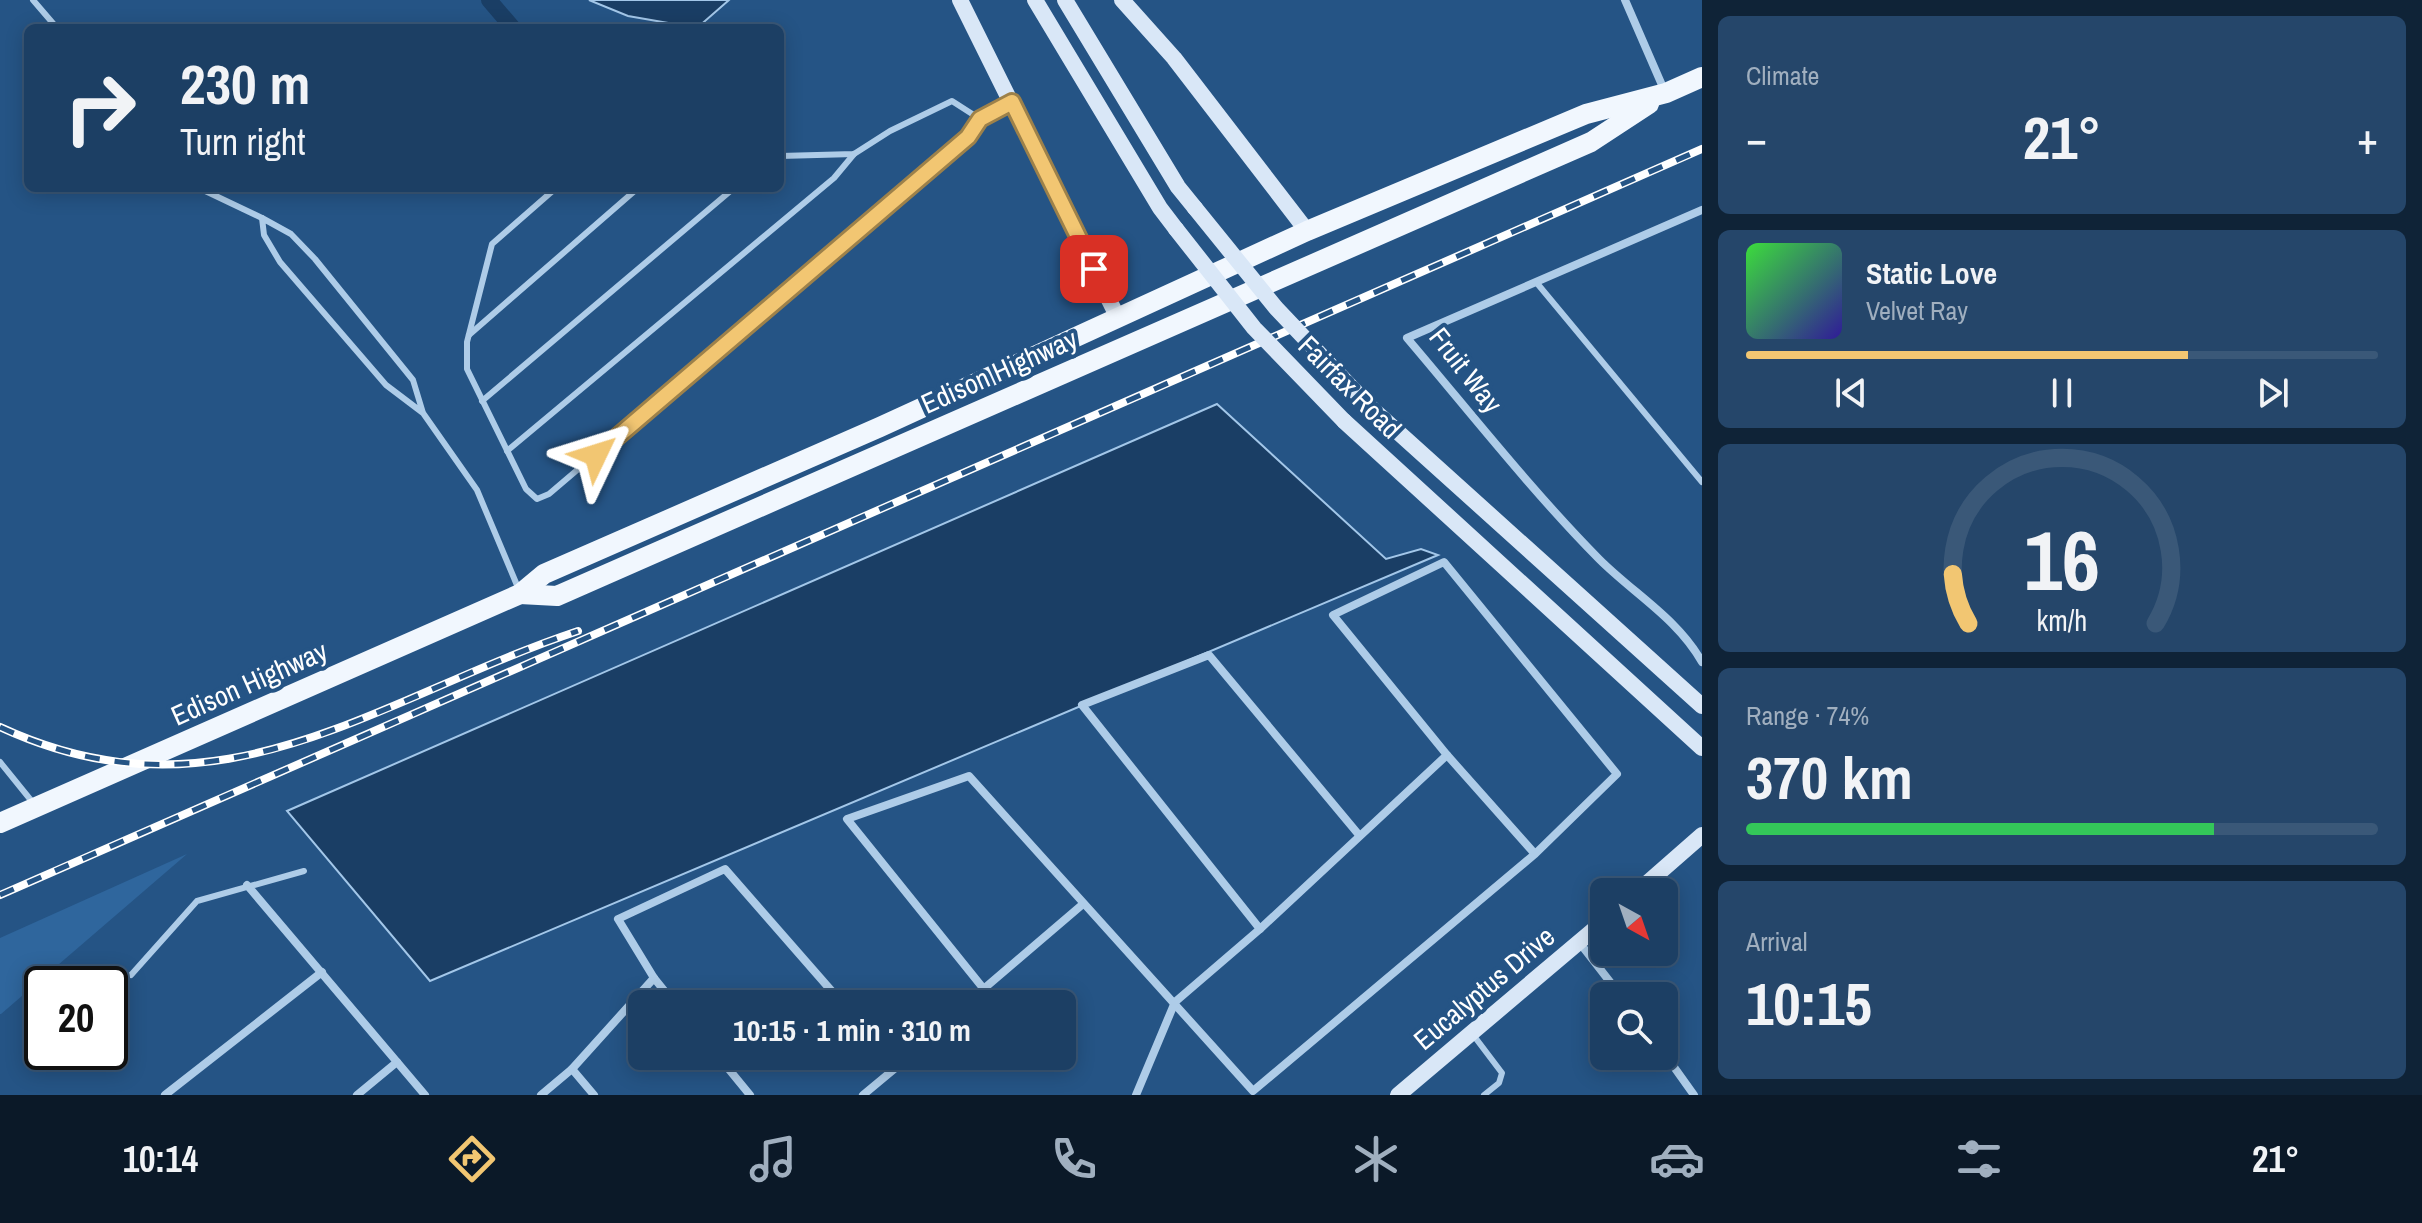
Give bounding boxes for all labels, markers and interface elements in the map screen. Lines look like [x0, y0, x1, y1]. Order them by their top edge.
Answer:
text: 230 m [180, 46, 310, 121]
icon: right [48, 56, 152, 160]
text: Climate [1746, 58, 1819, 93]
text: 21° [2023, 97, 2101, 178]
text: − [1746, 108, 1767, 168]
text: + [2357, 108, 2378, 168]
text: Turn right [180, 118, 305, 166]
pin [1060, 235, 1128, 303]
icon: arrive [1072, 247, 1116, 291]
text: Static Love [1866, 253, 1997, 293]
text: Velvet Ray [1866, 293, 1968, 328]
street label: Edison Highway [915, 319, 1084, 422]
street label: Fruit Way [1421, 319, 1512, 421]
street label: Fairfax Road [1290, 327, 1410, 447]
icon: previous [1829, 371, 1873, 415]
icon: pause [2040, 371, 2084, 415]
icon: next [2251, 371, 2295, 415]
position arrow [554, 413, 638, 497]
text: 16 [2024, 503, 2100, 615]
text: km/h [2037, 601, 2087, 640]
street label: Edison Highway [165, 631, 334, 734]
text: Range · 74% [1746, 698, 1869, 733]
text: 370 km [1746, 737, 1913, 818]
north arrow [1590, 878, 1678, 966]
map controls [1590, 878, 1678, 1070]
street label: Eucalyptus Drive [1405, 918, 1563, 1058]
text: Arrival [1746, 924, 1808, 959]
text: 10:15 [1746, 963, 1872, 1044]
speed limit sign: 20 [24, 966, 128, 1070]
button: search [1590, 982, 1678, 1070]
text: 10:15 · 1 min · 310 m [733, 1010, 971, 1050]
icon: directions [444, 1131, 500, 1187]
icon: music [745, 1131, 801, 1187]
icon: phone [1046, 1131, 1102, 1187]
icon: climate [1348, 1131, 1404, 1187]
icon: car [1649, 1131, 1705, 1187]
icon: filters [1951, 1131, 2007, 1187]
text: 10:14 [123, 1135, 198, 1183]
text: 21° [2252, 1135, 2299, 1183]

